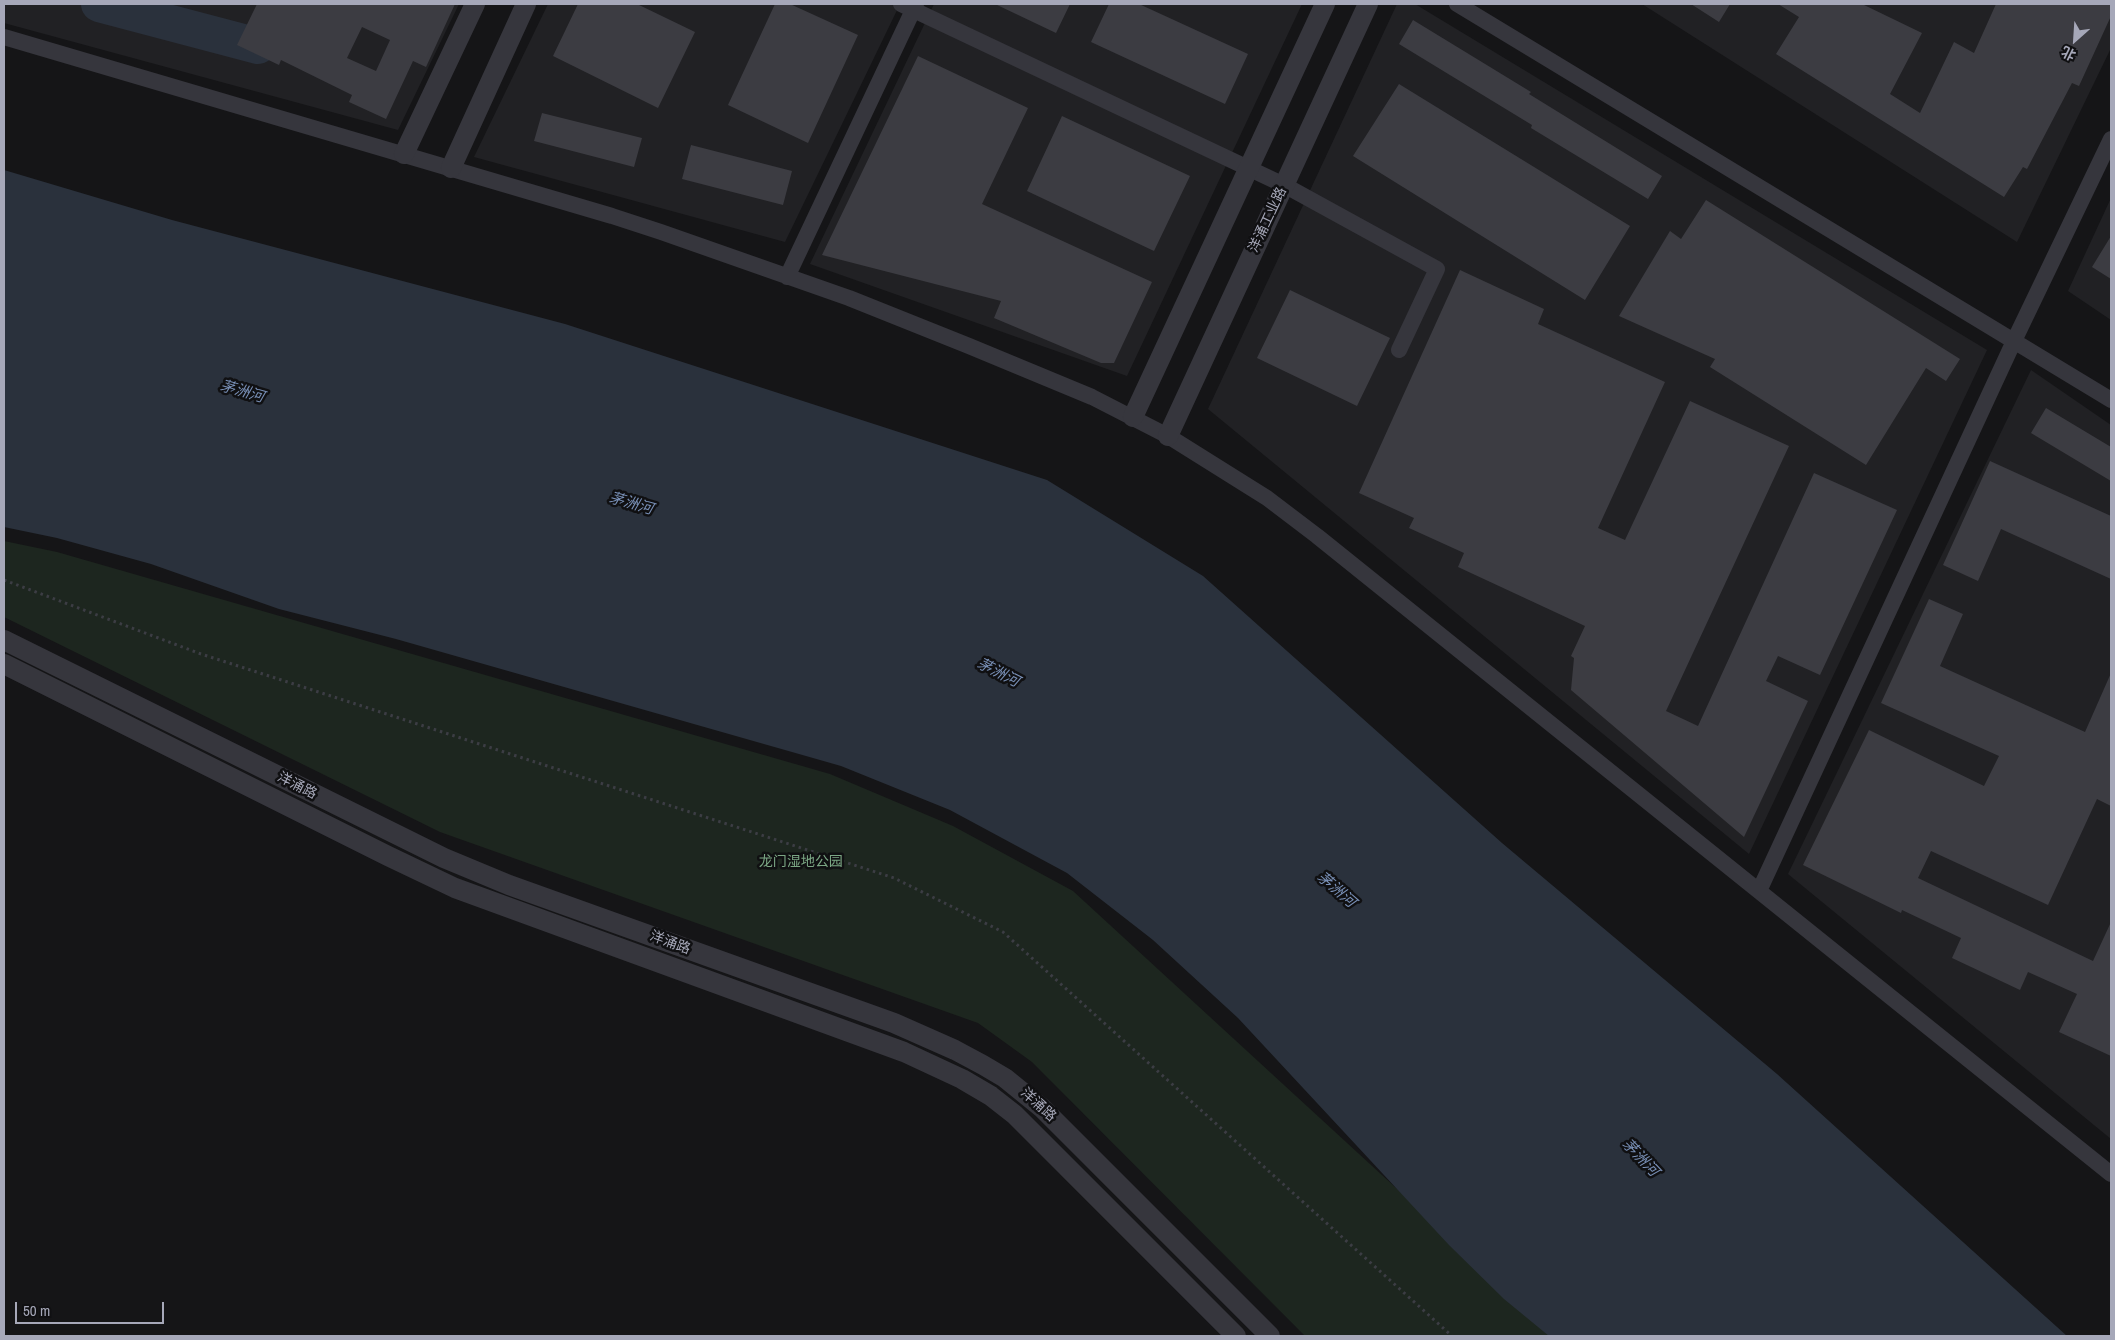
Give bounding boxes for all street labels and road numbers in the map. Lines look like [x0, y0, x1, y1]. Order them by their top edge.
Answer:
street label: 洋涌工业路 [1246, 185, 1290, 255]
street label: 洋涌路 [274, 769, 320, 803]
street label: 洋涌路 [647, 928, 693, 958]
street label: 洋涌路 [1017, 1085, 1059, 1125]

